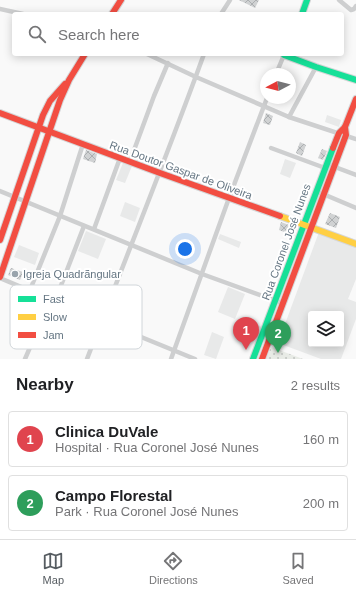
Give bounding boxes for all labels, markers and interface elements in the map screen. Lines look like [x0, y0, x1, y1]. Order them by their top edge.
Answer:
search box [12, 12, 344, 56]
icon: search [26, 23, 48, 45]
text: Search here [58, 26, 140, 43]
north arrow [260, 68, 296, 104]
street label: Rua Doutor Gaspar de Oliveira [108, 139, 255, 202]
street label: Rua Coronel José Nunes [259, 182, 313, 302]
your location [175, 239, 195, 259]
place label: Igreja Quadrãngular [23, 268, 121, 280]
marker: Igreja Quadrãngular [10, 269, 20, 279]
legend [10, 285, 142, 349]
text: Fast [43, 293, 64, 305]
text: Slow [43, 311, 67, 323]
map controls [308, 311, 344, 347]
button: layers [308, 311, 344, 347]
pin: 1 [233, 317, 259, 350]
pin: 2 [265, 320, 291, 353]
text: Jam [43, 329, 64, 341]
text: Nearby [16, 375, 74, 394]
text: 2 results [291, 378, 340, 393]
text: Clinica DuVale [55, 423, 158, 440]
text: 1 [26, 432, 34, 447]
text: 160 m [303, 432, 339, 447]
text: Hospital · Rua Coronel José Nunes [55, 440, 259, 455]
text: Campo Florestal [55, 487, 173, 504]
text: 2 [26, 496, 34, 511]
text: 200 m [303, 496, 339, 511]
text: Park · Rua Coronel José Nunes [55, 504, 239, 519]
tab: Map [42, 550, 64, 586]
tab: Directions [149, 550, 198, 586]
tab: Saved [282, 550, 314, 586]

